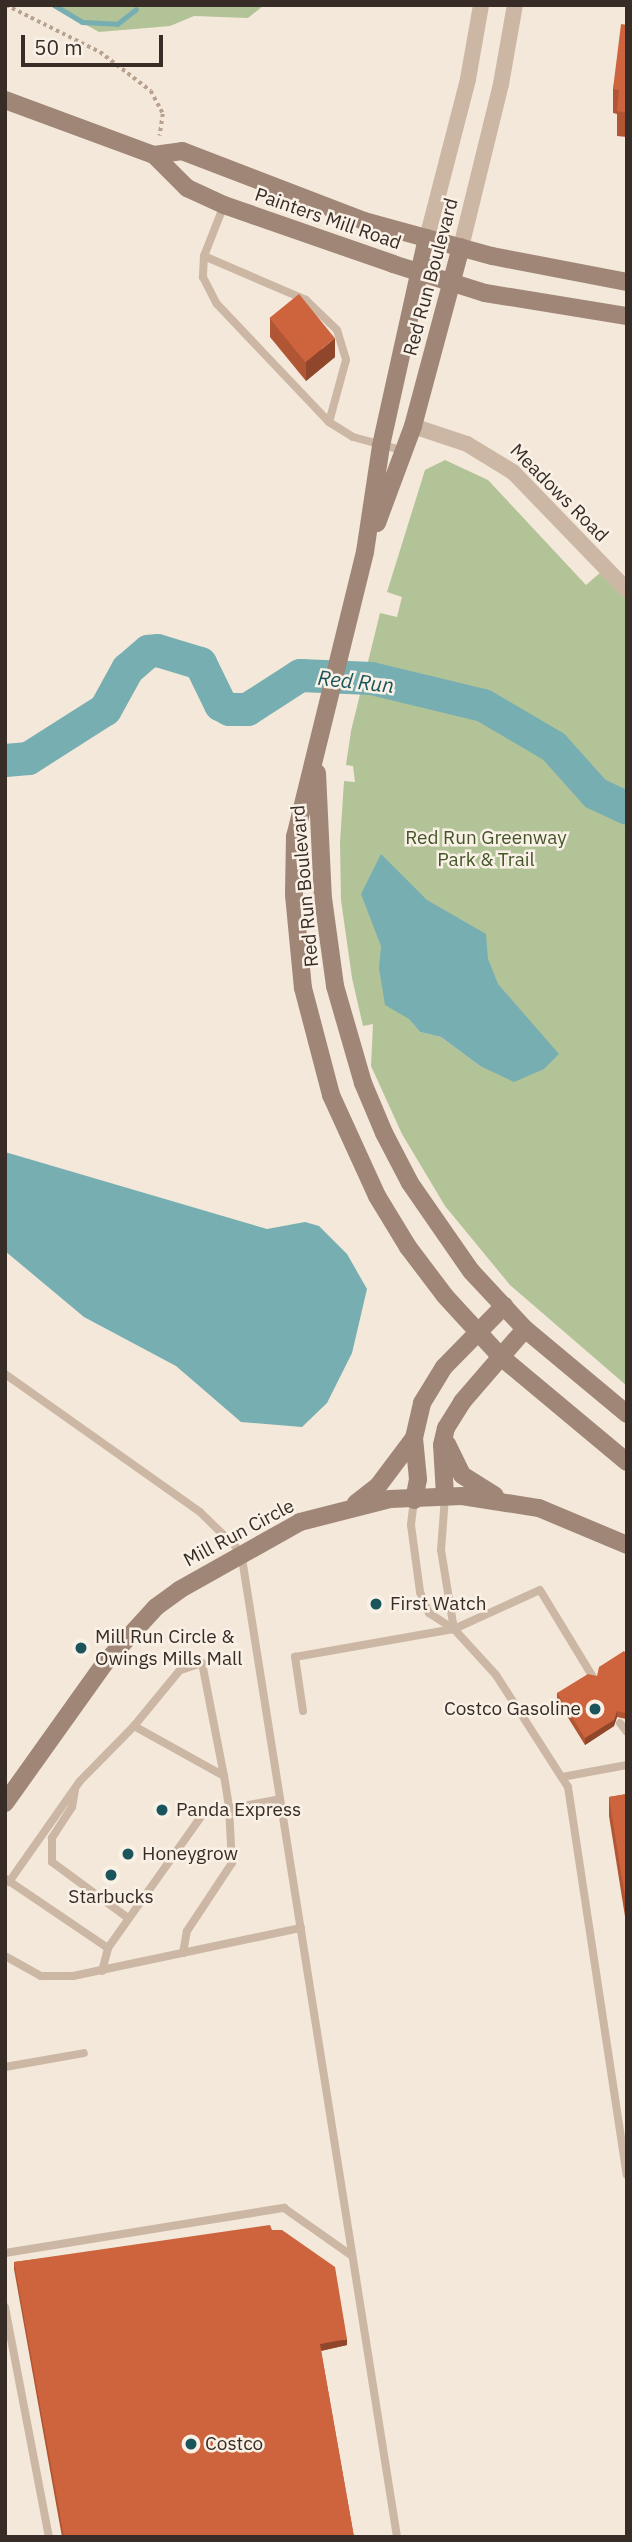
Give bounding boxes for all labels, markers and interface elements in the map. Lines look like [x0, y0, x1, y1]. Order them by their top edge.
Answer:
scale bar [24, 21, 166, 65]
text: 50 m [34, 33, 83, 61]
street label: Painters Mill Road [252, 183, 404, 255]
street label: Red Run Boulevard [399, 196, 463, 358]
street label: Meadows Road [505, 439, 613, 547]
water label: Red Run [316, 664, 396, 698]
street label: Red Run Boulevard [287, 804, 323, 968]
park label: Red Run Greenway Park & Trail [405, 827, 567, 871]
street label: Mill Run Circle [180, 1494, 298, 1572]
place label: First Watch [390, 1593, 486, 1615]
marker: First Watch [368, 1596, 384, 1612]
place label: Mill Run Circle & Owings Mills Mall [95, 1626, 242, 1670]
marker: Mill Run Circle & Owings Mills Mall [73, 1640, 89, 1656]
place label: Costco Gasoline [444, 1698, 581, 1720]
marker: Costco Gasoline [587, 1701, 603, 1717]
place label: Panda Express [176, 1799, 301, 1821]
marker: Panda Express [154, 1802, 170, 1818]
place label: Honeygrow [142, 1843, 238, 1865]
marker: Honeygrow [120, 1846, 136, 1862]
marker: Starbucks [103, 1867, 119, 1883]
place label: Starbucks [68, 1886, 154, 1908]
place label: Costco [205, 2433, 263, 2455]
marker: Costco [183, 2436, 199, 2452]

